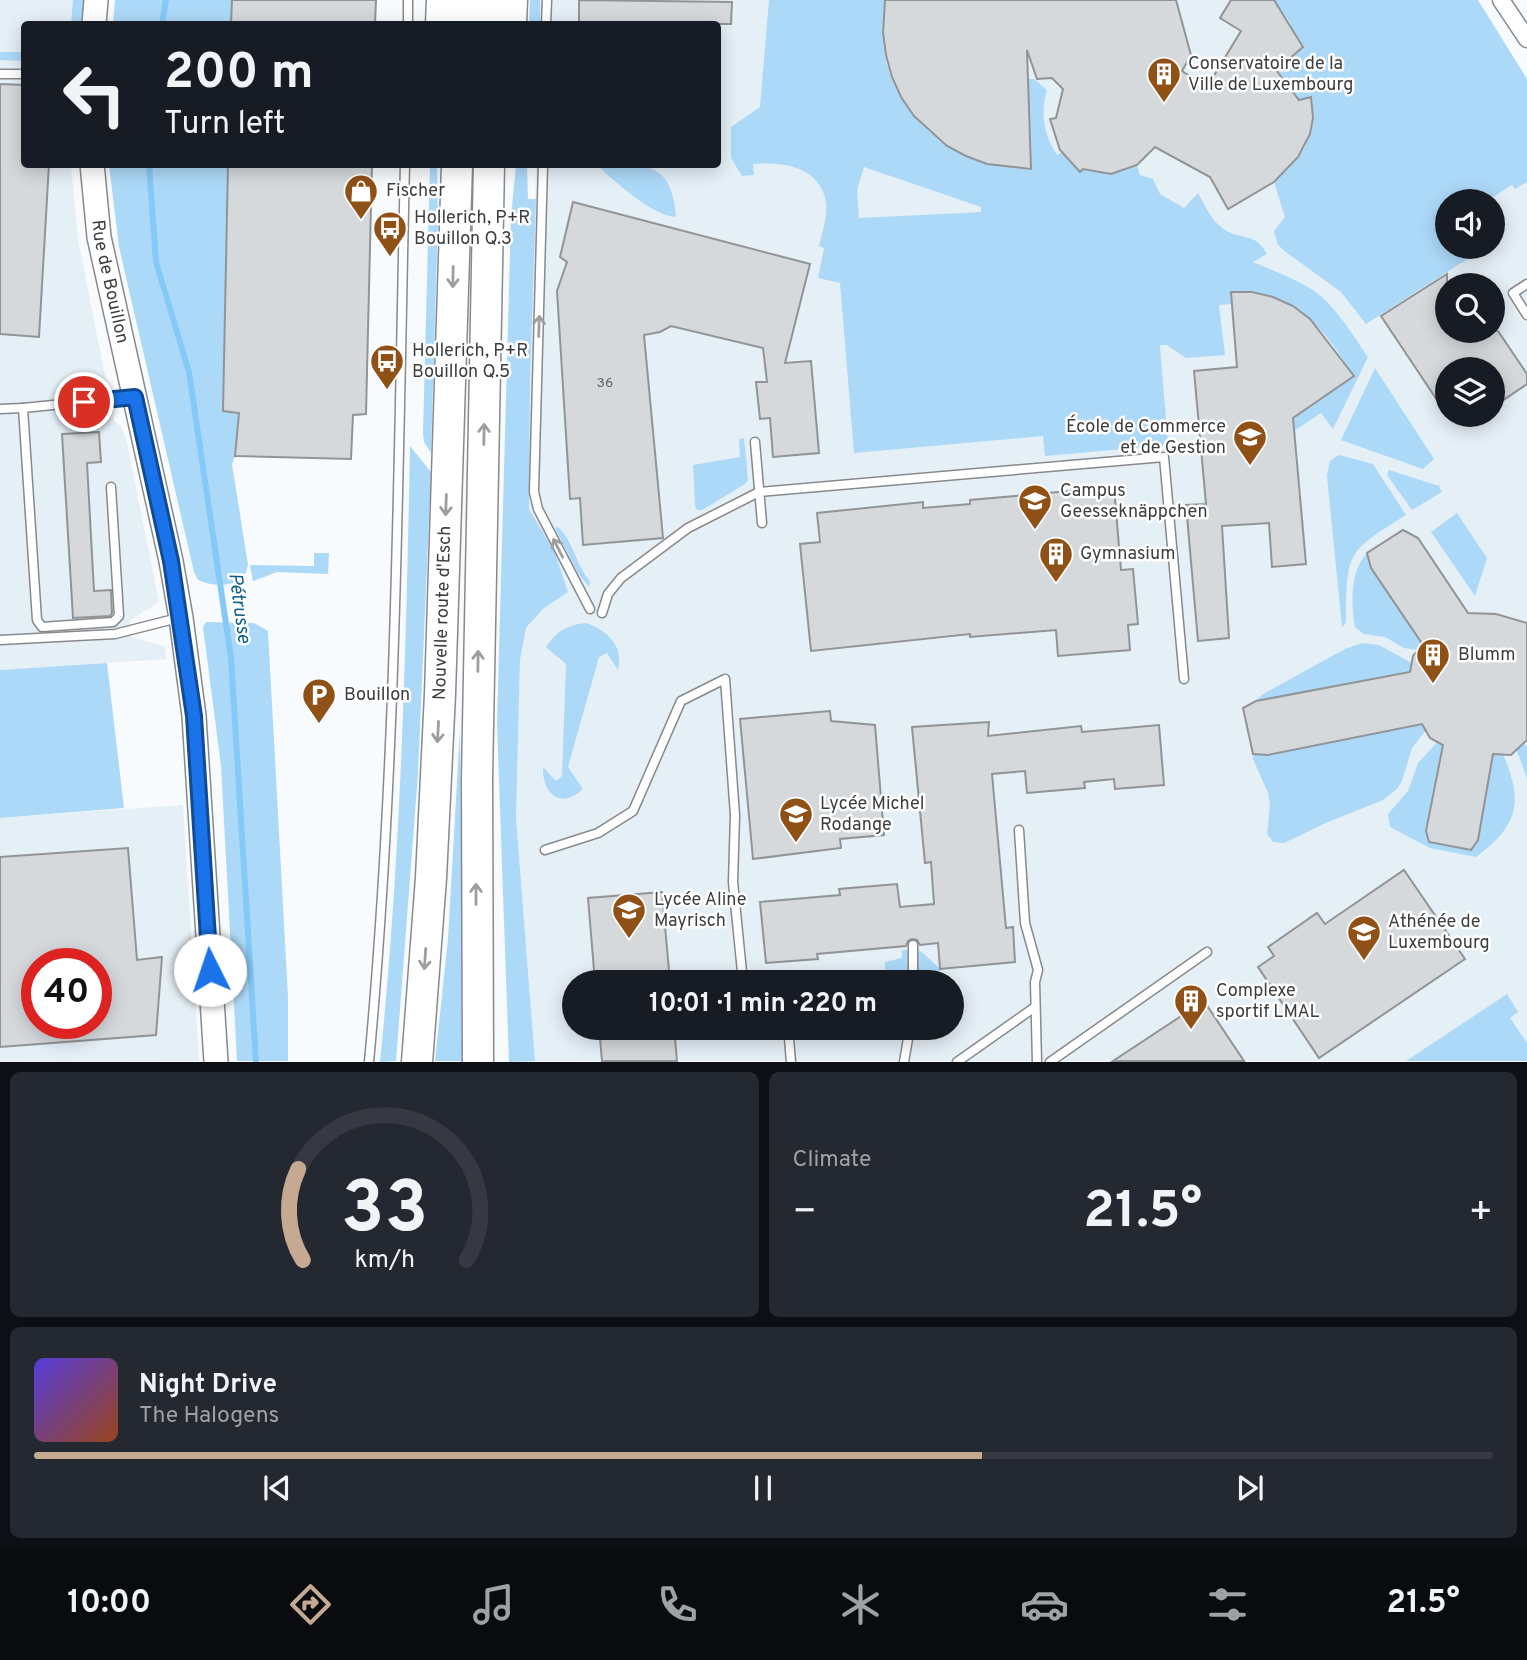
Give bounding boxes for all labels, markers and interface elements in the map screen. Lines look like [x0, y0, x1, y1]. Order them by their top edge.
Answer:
text: 200 m [164, 44, 314, 106]
icon: left [49, 49, 140, 140]
place label: Conservatoire de la Ville de Luxembourg [1188, 53, 1353, 97]
building icon: Conservatoire de la Ville de Luxembourg [1145, 55, 1183, 104]
text: Turn left [164, 105, 285, 145]
shop icon: Fischer [342, 172, 380, 221]
place label: Fischer [386, 180, 445, 203]
map controls [1435, 189, 1505, 427]
button: sound [1435, 189, 1505, 259]
place label: Hollerich, P+R Bouillon Q.3 [414, 207, 530, 251]
bus stop icon: Hollerich, P+R Bouillon Q.3 [371, 209, 409, 258]
street label: Rue de Bouillon [86, 219, 134, 346]
one-way arrow [446, 265, 459, 288]
button: search [1435, 273, 1505, 343]
one-way arrow [532, 315, 545, 338]
place label: Hollerich, P+R Bouillon Q.5 [412, 340, 528, 384]
bus stop icon: Hollerich, P+R Bouillon Q.5 [368, 342, 406, 391]
button: layers [1435, 357, 1505, 427]
pin [54, 372, 114, 432]
house number: 36 [597, 375, 613, 392]
icon: arrive [65, 383, 103, 421]
place label: École de Commerce et de Gestion [1066, 414, 1226, 460]
school or university icon: École de Commerce et de Gestion [1231, 418, 1269, 467]
one-way arrow [477, 422, 490, 445]
place label: Campus Geesseknäppchen [1060, 480, 1208, 524]
school or university icon: Campus Geesseknäppchen [1016, 482, 1054, 531]
one-way arrow [440, 493, 453, 516]
street label: Nouvelle route d'Esch [428, 525, 457, 700]
building icon: Gymnasium [1037, 535, 1075, 584]
one-way arrow [551, 538, 565, 559]
place label: Gymnasium [1080, 543, 1175, 566]
water label: Pétrusse [222, 571, 256, 645]
building icon: Blumm [1414, 636, 1452, 685]
place label: Blumm [1458, 644, 1516, 667]
one-way arrow [471, 650, 485, 673]
parking icon: Bouillon [300, 676, 338, 725]
place label: Bouillon [344, 684, 410, 707]
one-way arrow [432, 720, 445, 743]
place label: Lycée Michel Rodange [820, 793, 924, 837]
school or university icon: Lycée Michel Rodange [777, 795, 815, 844]
one-way arrow [469, 883, 483, 906]
place label: Lycée Aline Mayrisch [654, 889, 746, 933]
school or university icon: Lycée Aline Mayrisch [610, 891, 648, 940]
place label: Athénée de Luxembourg [1388, 911, 1490, 955]
school or university icon: Athénée de Luxembourg [1345, 913, 1383, 962]
position arrow [173, 933, 247, 1007]
one-way arrow [418, 947, 431, 970]
speed limit sign: 40 [21, 948, 112, 1039]
place label: Complexe sportif LMAL [1216, 980, 1319, 1024]
building icon: Complexe sportif LMAL [1172, 982, 1210, 1031]
text: 10:01 · 1 min · 220 m [649, 988, 877, 1021]
text: Climate [793, 1146, 871, 1175]
text: 33 [341, 1167, 428, 1259]
text: 21.5° [1083, 1180, 1202, 1246]
text: − [793, 1189, 817, 1238]
text: + [1468, 1189, 1493, 1238]
text: km/h [354, 1245, 415, 1277]
text: Night Drive [139, 1369, 277, 1402]
text: The Halogens [139, 1402, 279, 1431]
icon: previous [258, 1469, 296, 1507]
icon: pause [744, 1469, 782, 1507]
icon: next [1231, 1469, 1269, 1507]
icon: directions [286, 1580, 335, 1629]
icon: music [469, 1580, 518, 1629]
icon: phone [653, 1580, 702, 1629]
icon: climate [836, 1580, 885, 1629]
icon: car [1020, 1580, 1069, 1629]
icon: filters [1203, 1580, 1252, 1629]
text: 10:00 [67, 1584, 151, 1624]
text: 21.5° [1387, 1584, 1460, 1624]

